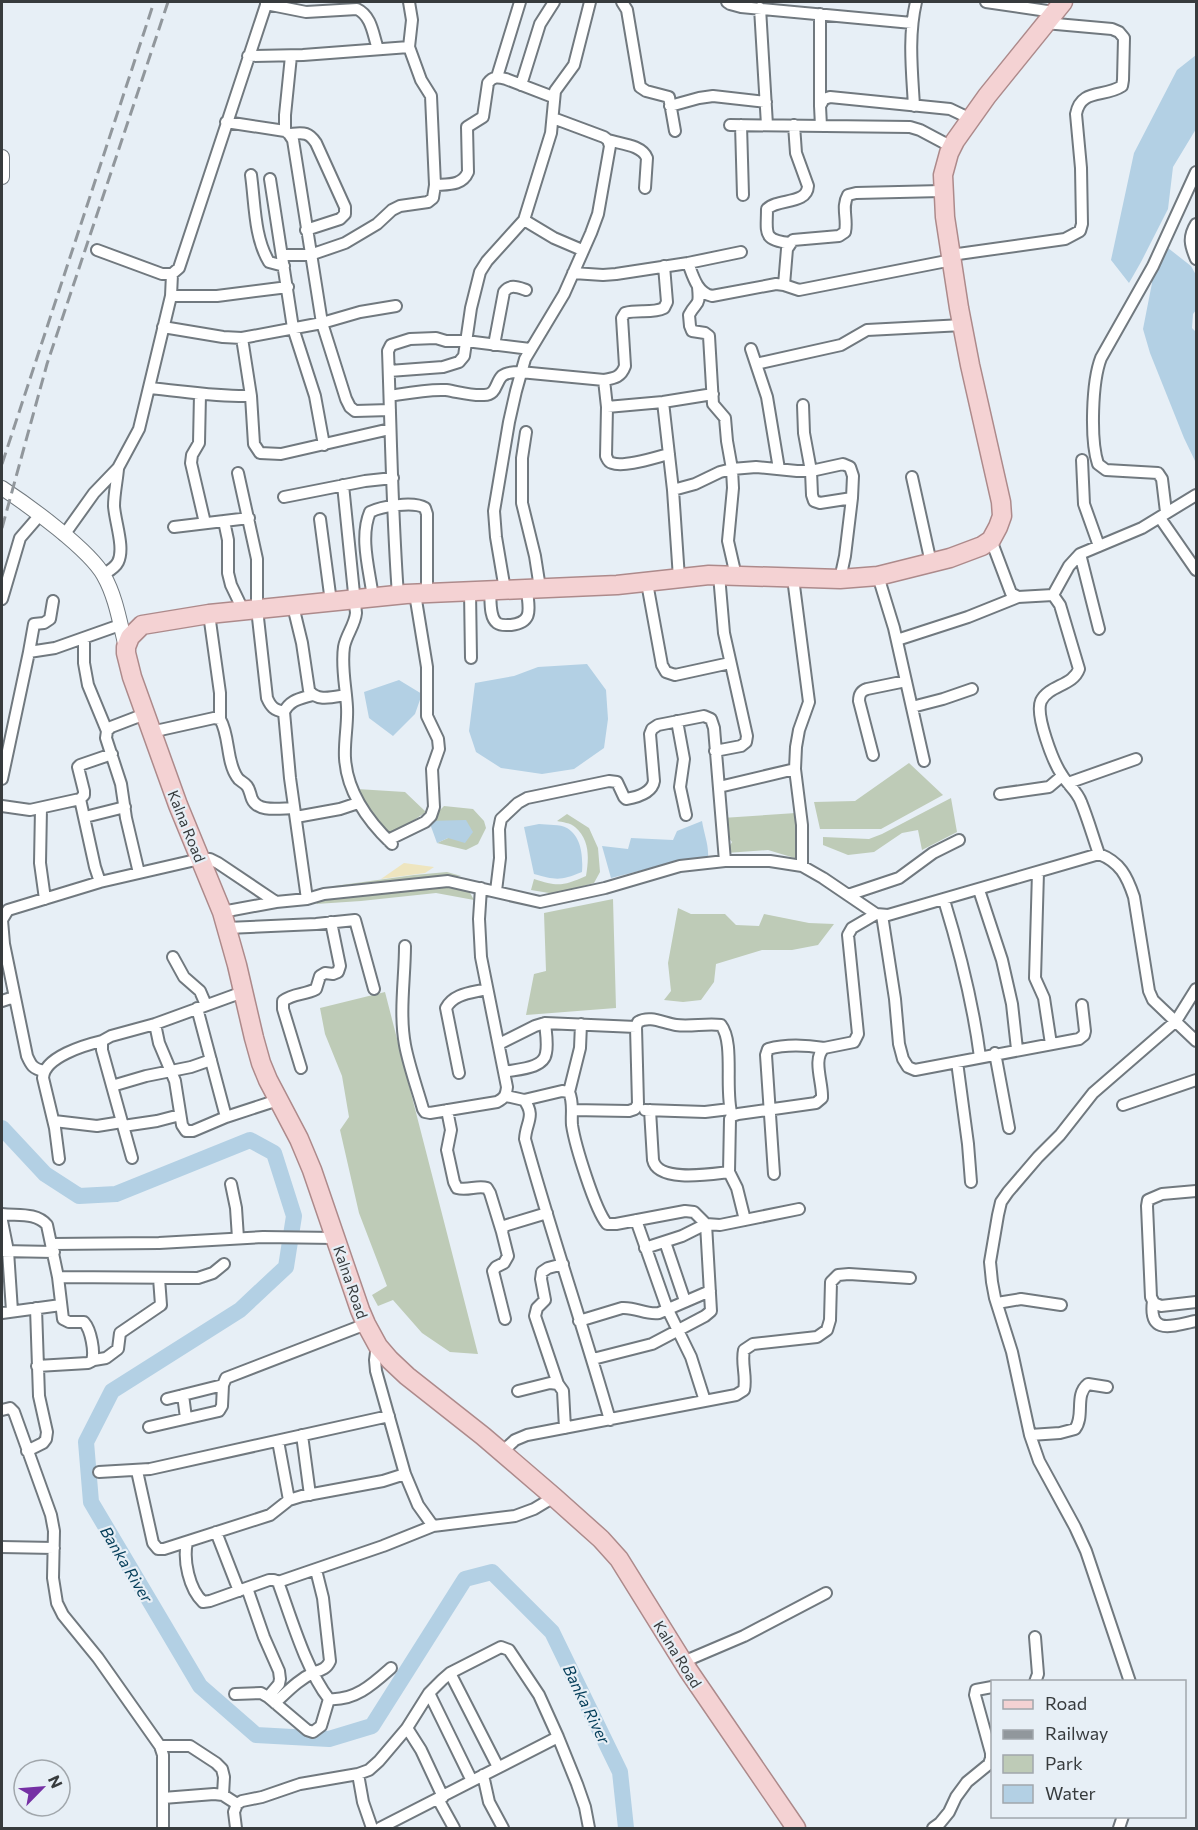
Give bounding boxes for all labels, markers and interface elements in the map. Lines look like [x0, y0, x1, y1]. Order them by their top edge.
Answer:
street label: Kalna Road [164, 787, 210, 865]
street label: Kalna Road [330, 1243, 372, 1321]
water label: Banka River [97, 1522, 158, 1606]
street label: Kalna Road [650, 1617, 706, 1691]
water label: Banka River [560, 1661, 615, 1747]
legend [991, 1680, 1186, 1818]
text: Road [1045, 1692, 1087, 1714]
text: Railway [1045, 1722, 1108, 1744]
text: Park [1045, 1752, 1083, 1774]
north arrow [12, 1758, 72, 1818]
text: N [45, 1772, 67, 1791]
text: Water [1045, 1782, 1096, 1804]

